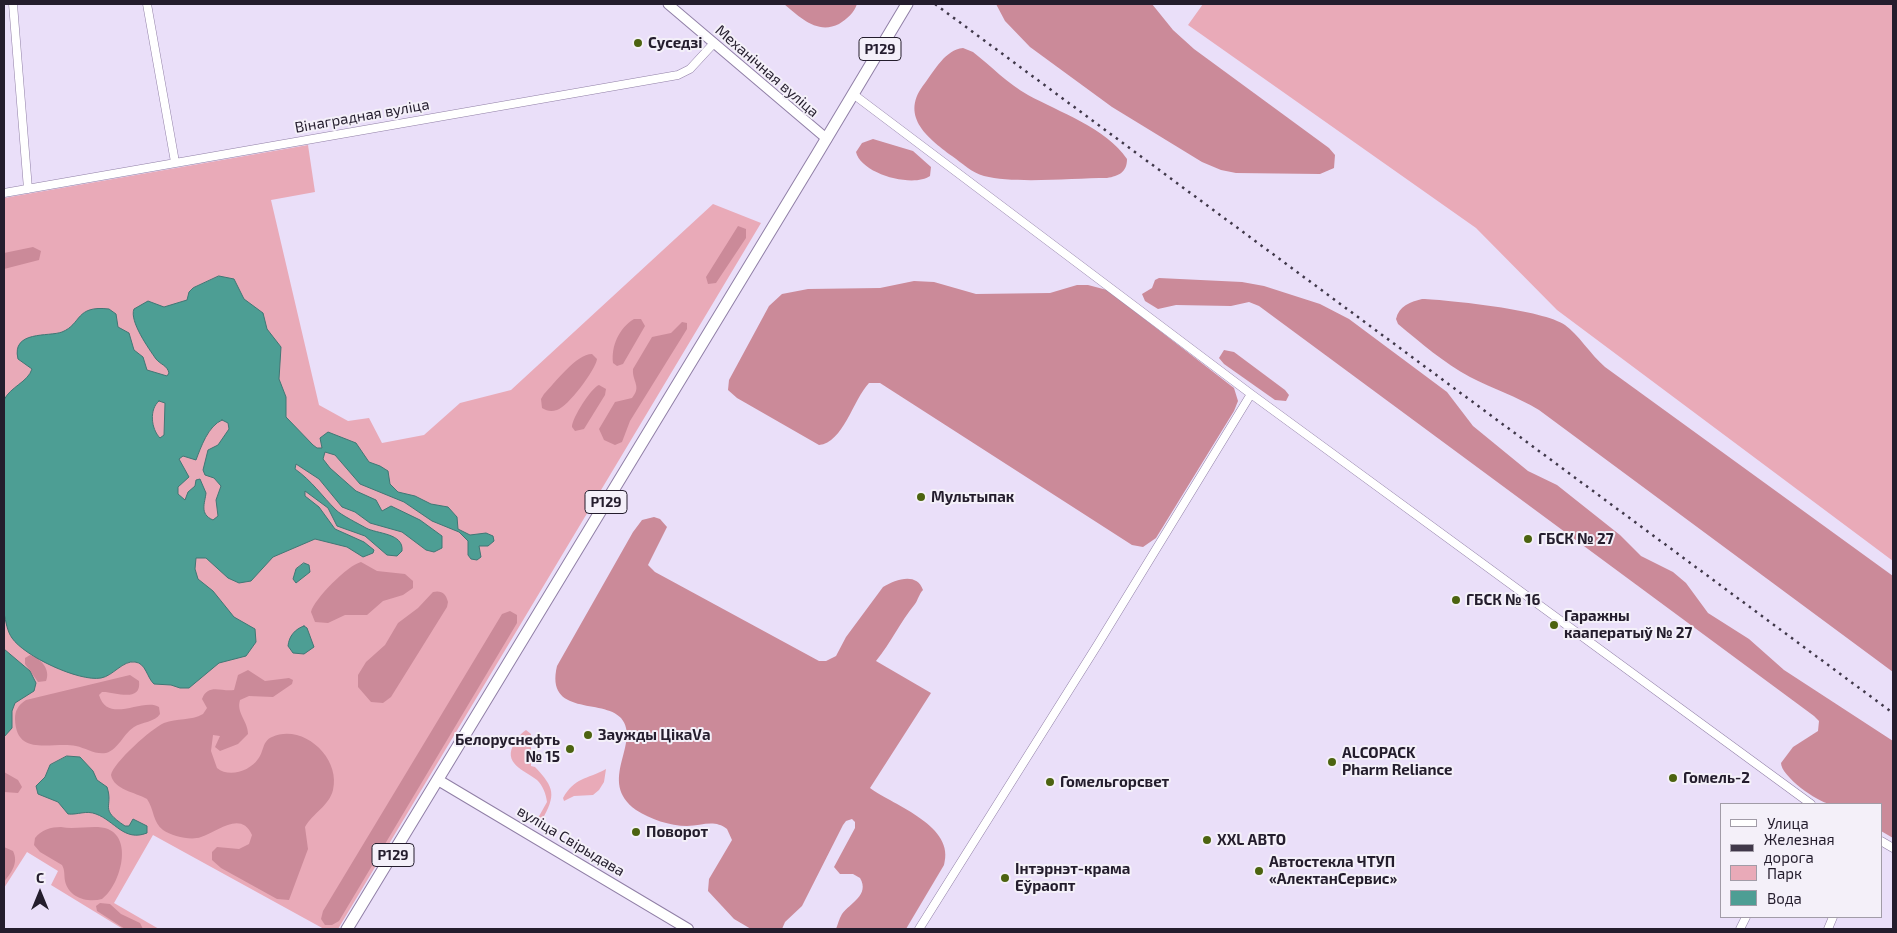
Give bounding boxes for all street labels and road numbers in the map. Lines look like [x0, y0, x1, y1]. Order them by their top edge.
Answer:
street label: Механічная вуліца [712, 21, 822, 121]
road number: Р129 [859, 38, 901, 61]
street label: Вінаградная вуліца [293, 95, 431, 137]
road number: Р129 [585, 491, 627, 514]
street label: вуліца Свірыдава [514, 802, 628, 880]
road number: Р129 [372, 844, 414, 866]

